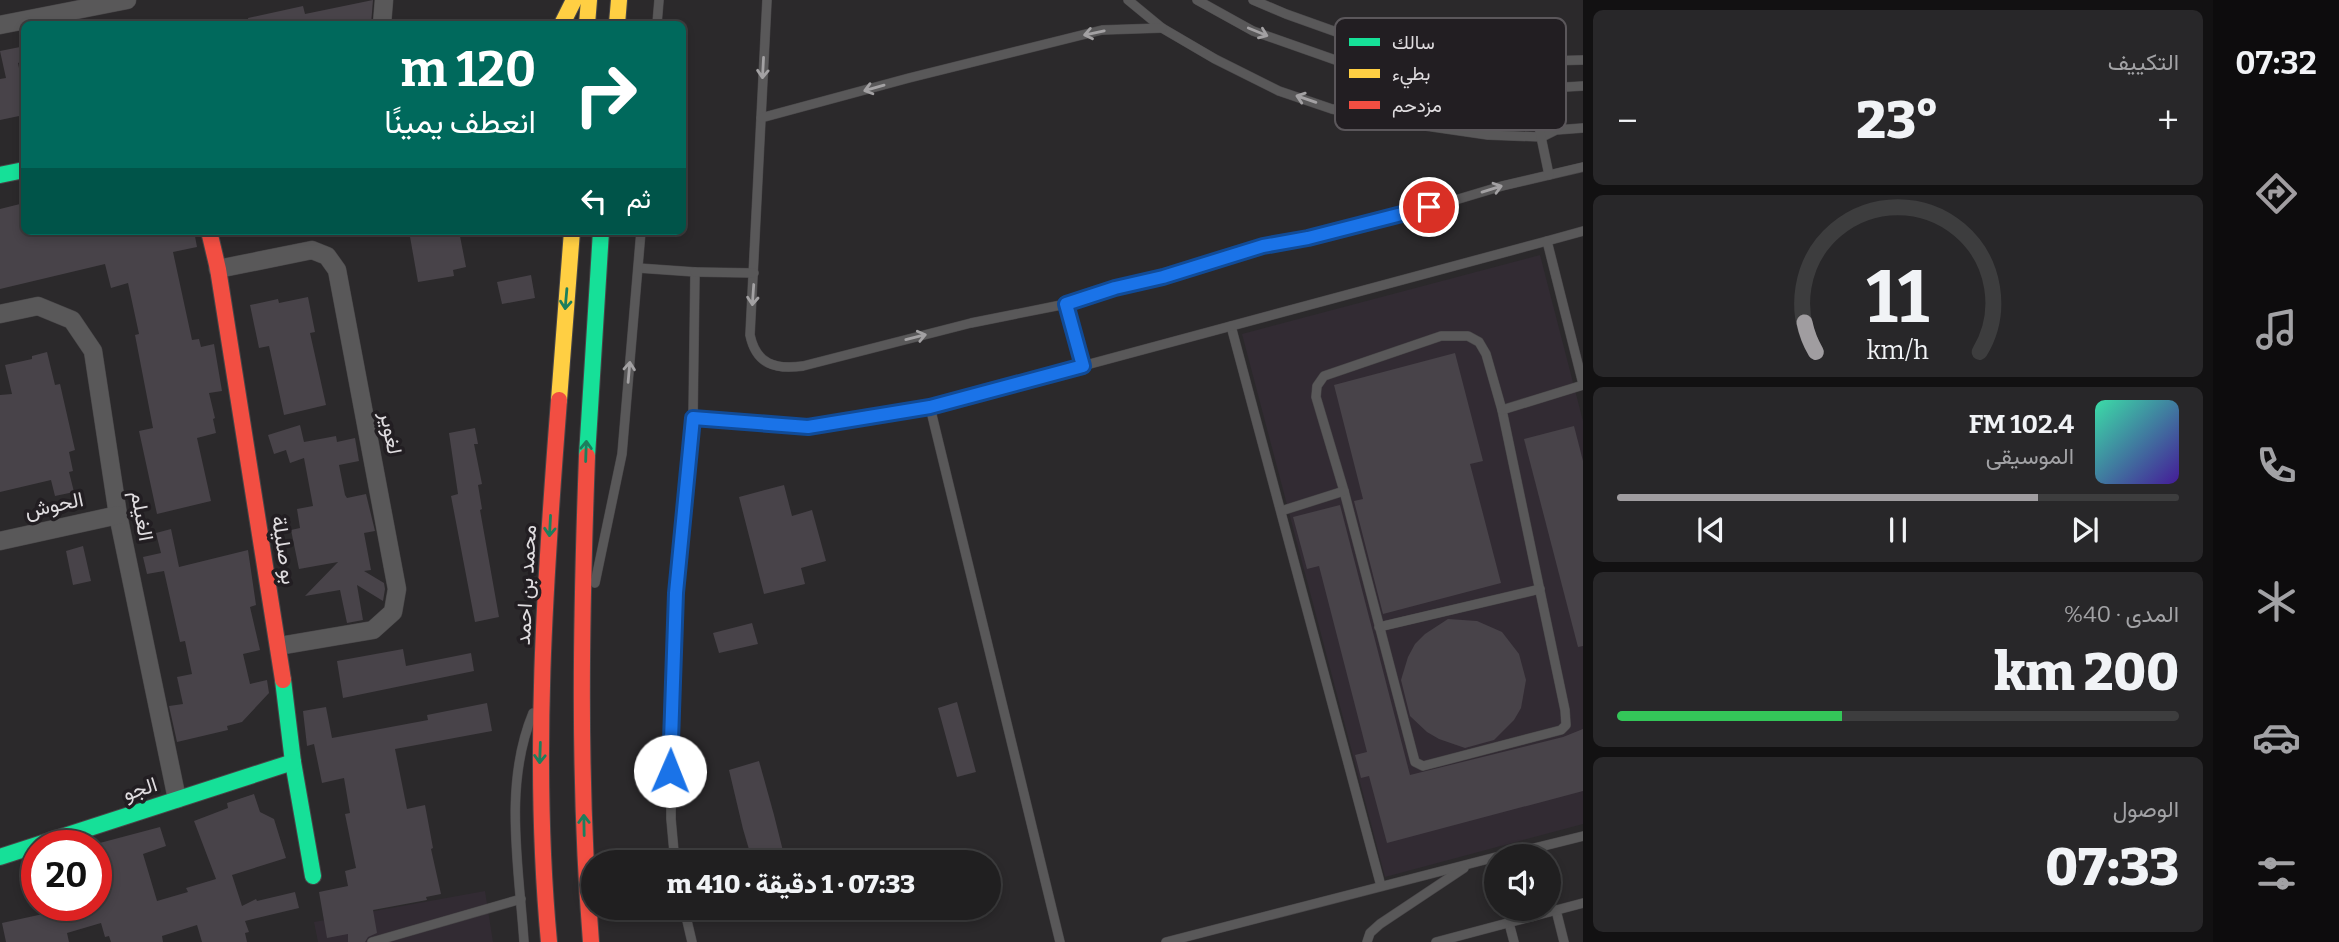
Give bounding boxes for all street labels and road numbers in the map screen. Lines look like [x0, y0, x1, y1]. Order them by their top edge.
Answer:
street label: لغوير [374, 409, 408, 456]
street label: الحوش [22, 486, 86, 524]
street label: الغيلم [124, 489, 159, 543]
street label: بو صليلة [266, 514, 302, 586]
street label: محمد بن احمد [510, 524, 542, 646]
street label: الجو [120, 771, 160, 807]

